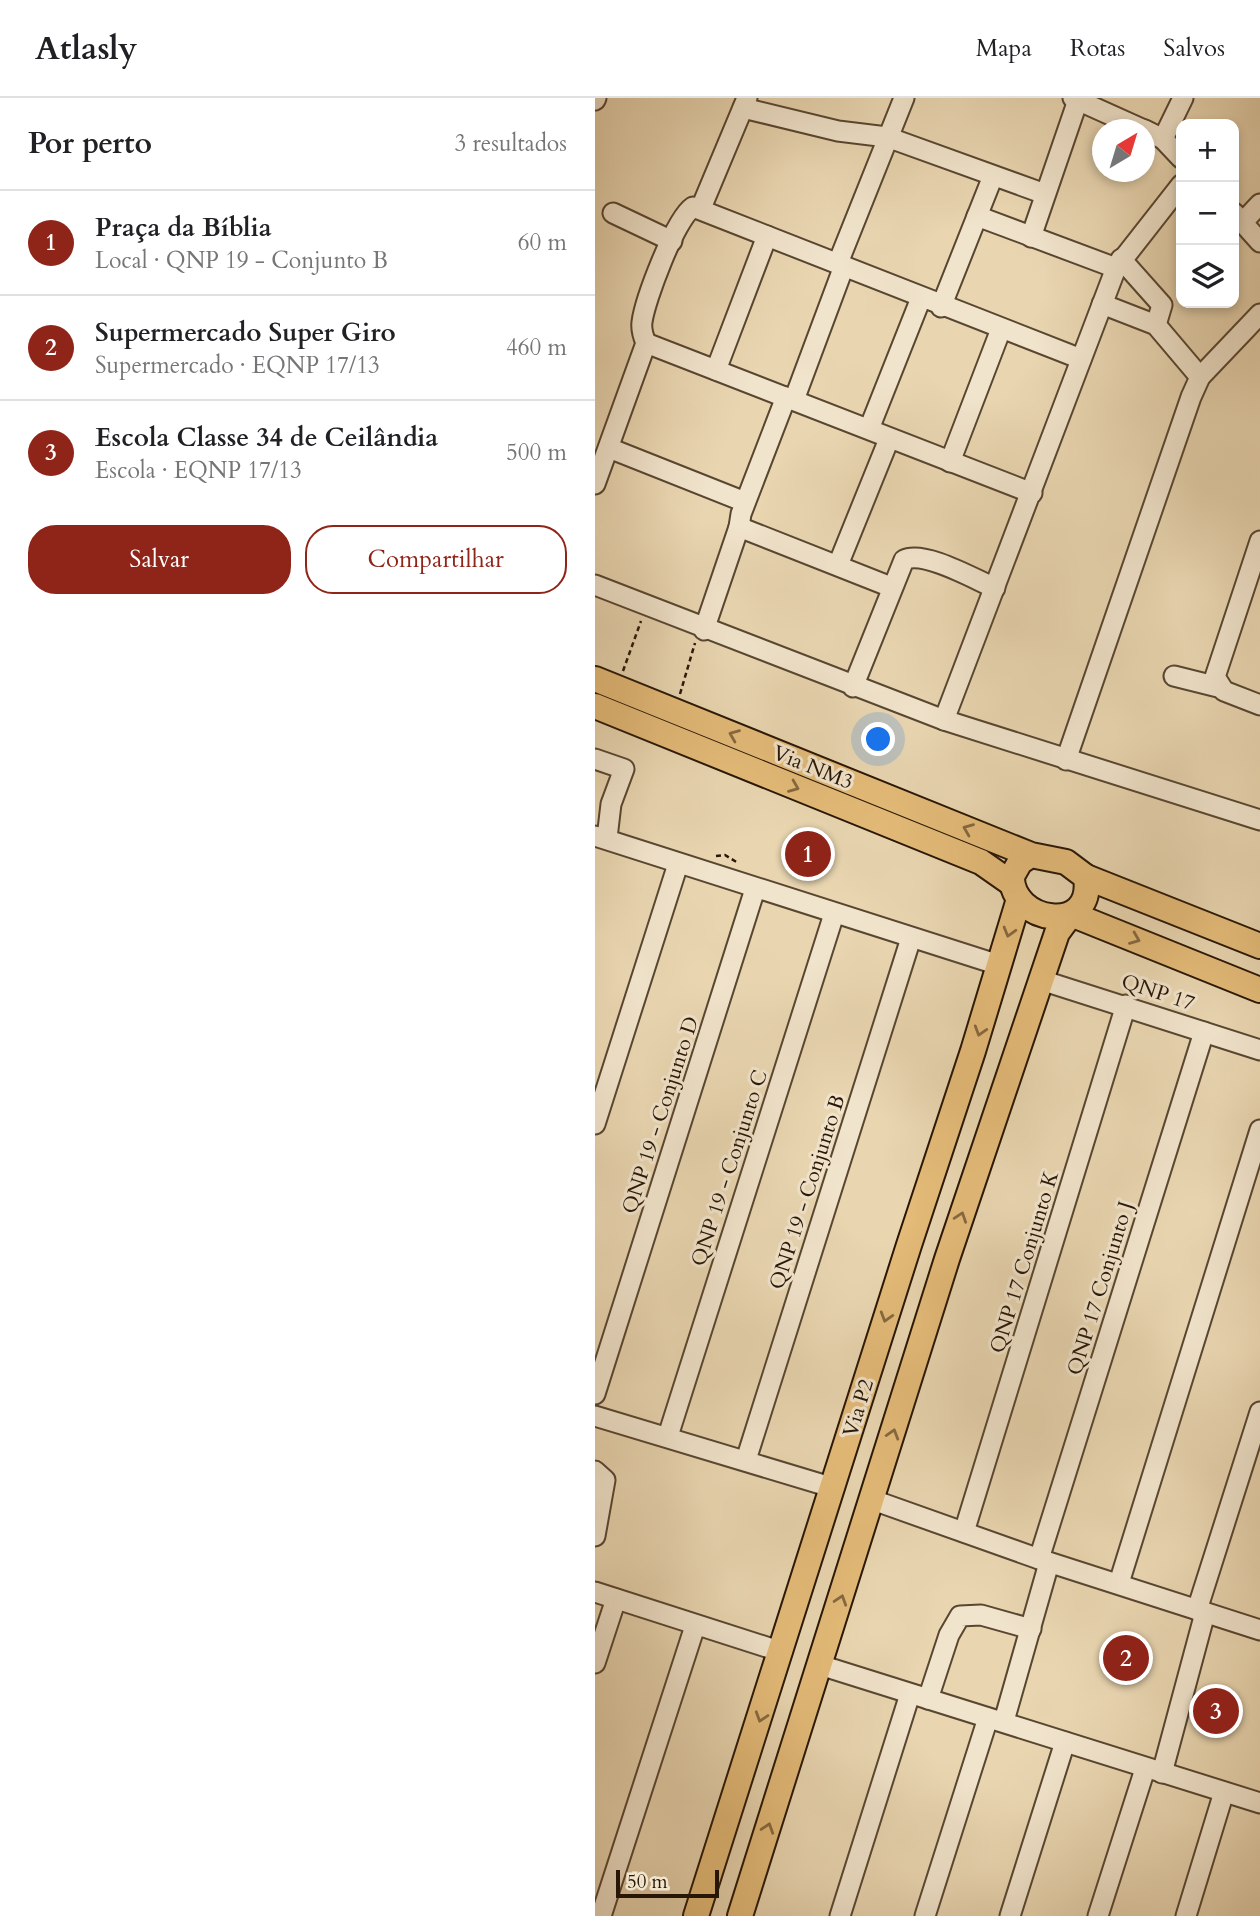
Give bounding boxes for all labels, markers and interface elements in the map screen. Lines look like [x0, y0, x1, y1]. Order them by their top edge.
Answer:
text: Atlasly [35, 26, 137, 71]
text: Mapa [976, 32, 1032, 65]
text: Rotas [1070, 32, 1125, 65]
text: Salvos [1163, 32, 1225, 65]
north arrow [1092, 119, 1155, 182]
map controls [1176, 119, 1239, 308]
button: + [1176, 119, 1239, 182]
text: Por perto [28, 123, 152, 164]
text: 3 resultados [454, 128, 567, 159]
button: − [1176, 182, 1239, 245]
text: Praça da Bíblia [95, 210, 272, 245]
text: 1 [45, 227, 57, 258]
text: 60 m [518, 227, 567, 258]
text: Local · QNP 19 - Conjunto B [95, 245, 388, 276]
button: layers [1176, 245, 1239, 308]
text: Supermercado Super Giro [95, 315, 396, 350]
text: 2 [45, 332, 57, 363]
text: 460 m [506, 332, 567, 363]
text: Supermercado · EQNP 17/13 [95, 350, 380, 381]
text: Escola Classe 34 de Ceilândia [95, 420, 438, 455]
text: 3 [45, 437, 57, 468]
text: 500 m [506, 437, 567, 468]
text: Escola · EQNP 17/13 [95, 455, 302, 486]
button: Salvar [28, 525, 291, 594]
button: Compartilhar [305, 525, 567, 594]
your location [861, 722, 895, 756]
one-way arrow [729, 730, 741, 744]
street label: Via NM3 [768, 738, 857, 797]
one-way arrow [788, 778, 800, 792]
one-way arrow [962, 824, 974, 838]
pin: 1 [785, 828, 831, 880]
one-way arrow [1003, 926, 1017, 938]
one-way arrow [1128, 930, 1140, 944]
street label: QNP 17 [1117, 967, 1199, 1018]
street label: QNP 19 - Conjunto D [615, 1013, 706, 1217]
one-way arrow [973, 1025, 988, 1037]
street label: QNP 19 - Conjunto C [684, 1066, 775, 1270]
street label: QNP 19 - Conjunto B [762, 1091, 853, 1293]
street label: QNP 17 Conjunto K [983, 1167, 1066, 1357]
street label: QNP 17 Conjunto J [1060, 1198, 1141, 1379]
one-way arrow [953, 1212, 967, 1224]
one-way arrow [880, 1311, 895, 1323]
street label: Via P2 [836, 1375, 881, 1441]
one-way arrow [885, 1429, 900, 1441]
one-way arrow [833, 1595, 847, 1607]
pin: 2 [1103, 1632, 1149, 1684]
pin: 3 [1193, 1685, 1239, 1737]
one-way arrow [754, 1711, 769, 1723]
one-way arrow [760, 1822, 774, 1834]
scale bar [616, 1867, 719, 1899]
text: 50 m [627, 1869, 668, 1895]

